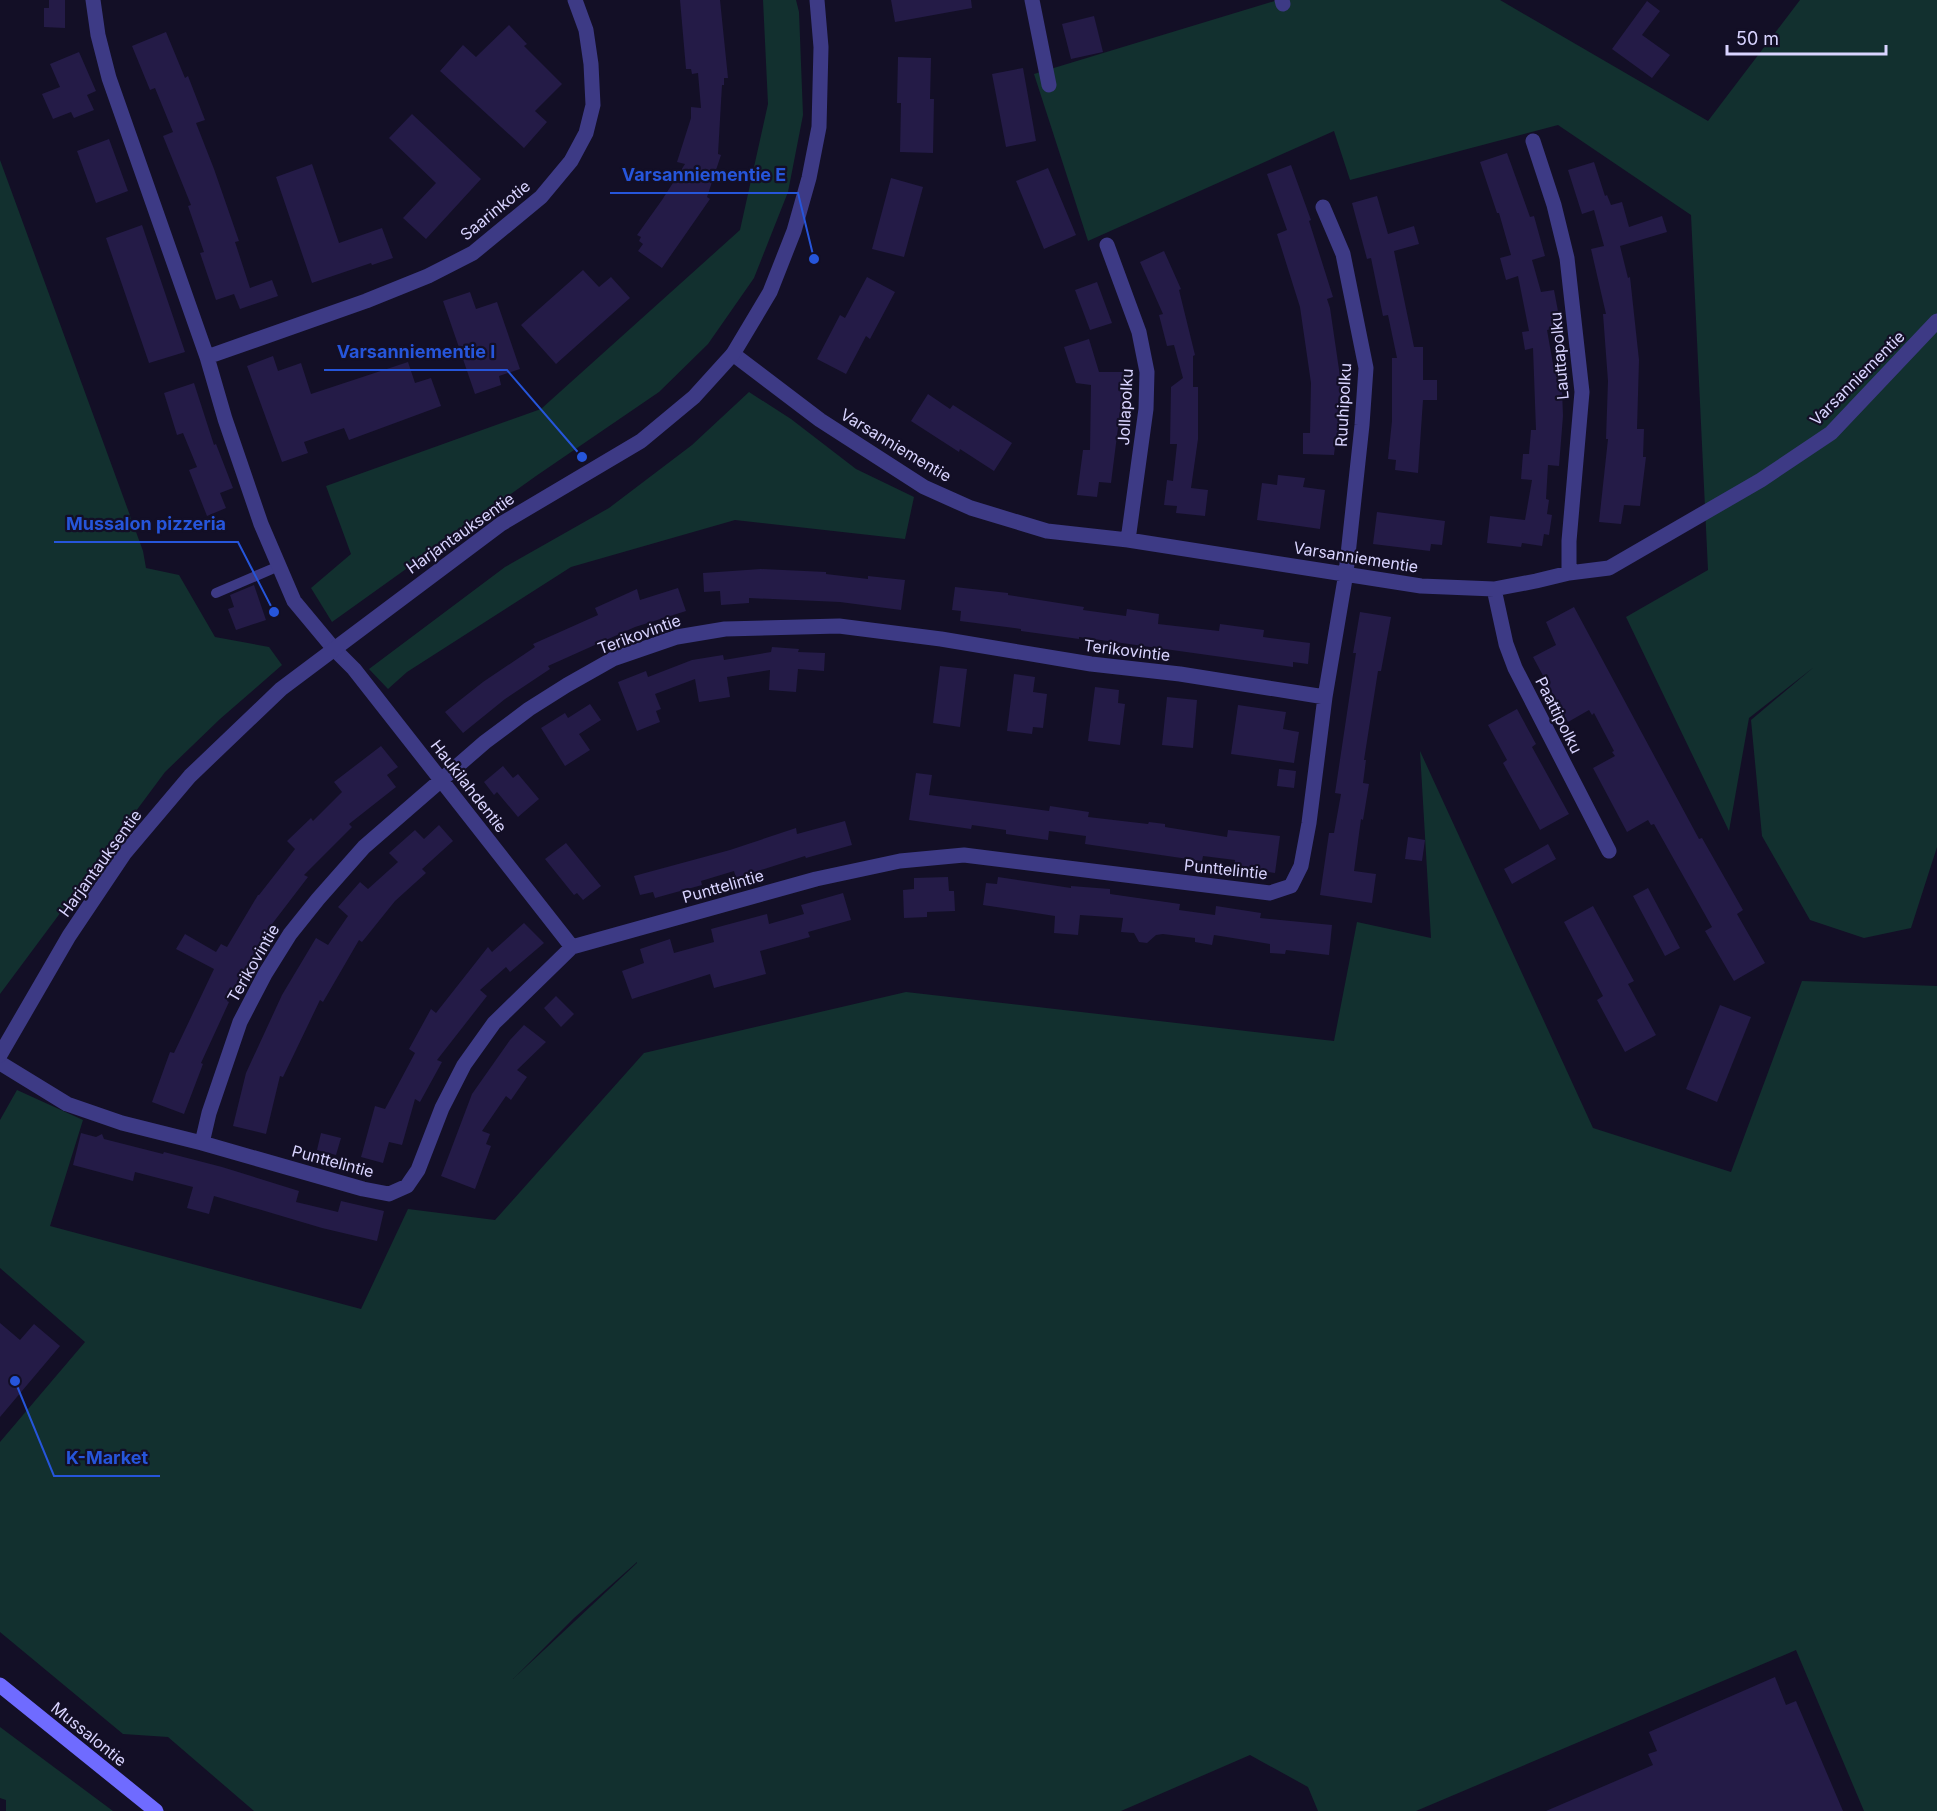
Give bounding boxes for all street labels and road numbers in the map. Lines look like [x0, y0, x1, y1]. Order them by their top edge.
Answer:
street label: Saarinkotie [456, 176, 534, 244]
street label: Lauttapolku [1545, 311, 1573, 401]
street label: Varsanniementie [1805, 326, 1909, 430]
street label: Ruuhipolku [1331, 363, 1355, 447]
street label: Jollapolku [1113, 368, 1137, 446]
street label: Varsanniementie [837, 404, 955, 486]
street label: Harjantauksentie [402, 488, 518, 578]
street label: Varsanniementie [1292, 537, 1420, 577]
street label: Terikovintie [595, 610, 683, 658]
street label: Terikovintie [1083, 635, 1171, 665]
street label: Paattipolku [1531, 673, 1587, 757]
street label: Haukilahdentie [427, 736, 511, 836]
street label: Harjantauksentie [54, 805, 146, 921]
street label: Punttelintie [1183, 855, 1269, 883]
street label: Punttelintie [680, 865, 766, 907]
street label: Terikovintie [223, 920, 283, 1006]
street label: Punttelintie [290, 1140, 376, 1182]
street label: Mussalontie [47, 1698, 131, 1770]

